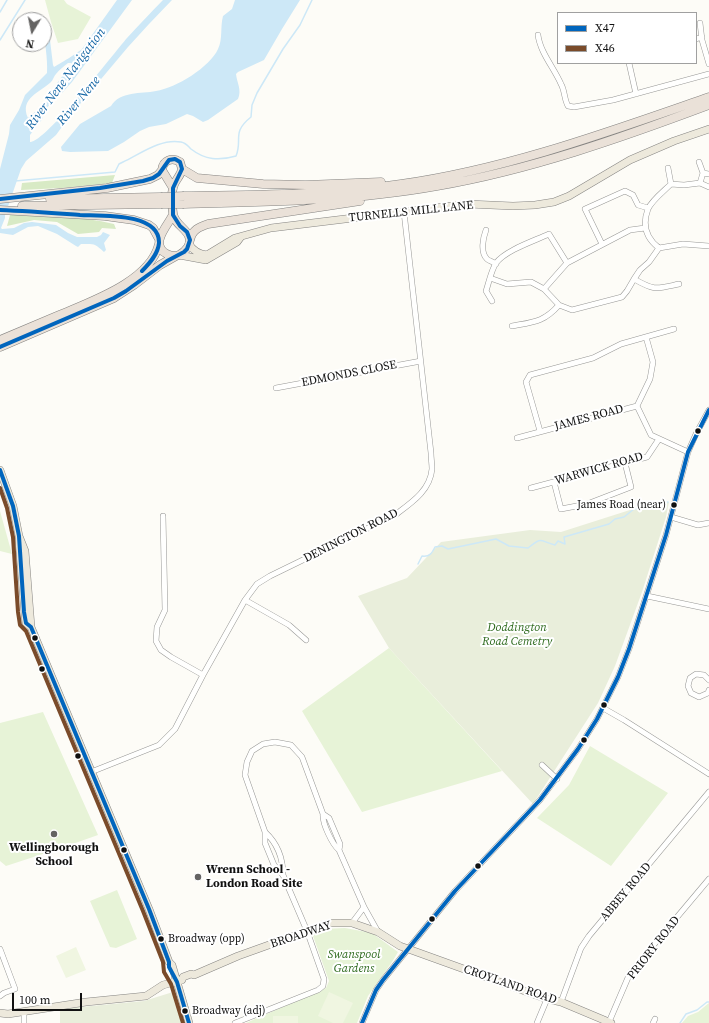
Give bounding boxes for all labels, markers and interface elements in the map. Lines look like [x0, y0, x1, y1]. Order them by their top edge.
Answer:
north arrow [12, 12, 52, 52]
legend [557, 12, 697, 64]
text: X47 [595, 20, 615, 36]
water label: River Nene Navigation [23, 25, 109, 133]
text: X46 [595, 40, 615, 56]
water label: River Nene [54, 73, 104, 129]
street label: TURNELLS MILL LANE [348, 198, 474, 226]
street label: EDMONDS CLOSE [300, 358, 398, 390]
street label: JAMES ROAD [553, 402, 625, 434]
unlabelled marker [693, 426, 703, 436]
street label: WARWICK ROAD [553, 449, 645, 489]
place label: James Road (near) [577, 498, 666, 512]
marker: James Road (near) [669, 500, 679, 510]
street label: DENINGTON ROAD [301, 506, 401, 566]
park label: Doddington Road Cemetry [482, 621, 552, 649]
unlabelled marker [30, 633, 40, 643]
unlabelled marker [37, 664, 47, 674]
unlabelled marker [599, 700, 609, 710]
unlabelled marker [579, 735, 589, 745]
unlabelled marker [73, 751, 83, 761]
marker: Wellingborough School [49, 829, 59, 839]
place label: Wellingborough School [9, 841, 99, 869]
unlabelled marker [119, 845, 129, 855]
street label: ABBEY ROAD [597, 860, 655, 924]
unlabelled marker [473, 861, 483, 871]
place label: Wrenn School - London Road Site [206, 863, 303, 891]
marker: Wrenn School - London Road Site [193, 872, 203, 882]
street label: PRIORY ROAD [625, 913, 683, 983]
unlabelled marker [427, 914, 437, 924]
street label: BROADWAY [269, 918, 333, 952]
place label: Broadway (opp) [168, 932, 245, 946]
marker: Broadway (opp) [156, 934, 166, 944]
park label: Swanspool Gardens [328, 948, 380, 976]
street label: CROYLAND ROAD [461, 962, 559, 1008]
scale bar [14, 985, 84, 1011]
text: 100 m [19, 992, 51, 1008]
place label: Broadway (adj) [192, 1004, 265, 1018]
marker: Broadway (adj) [180, 1006, 190, 1016]

